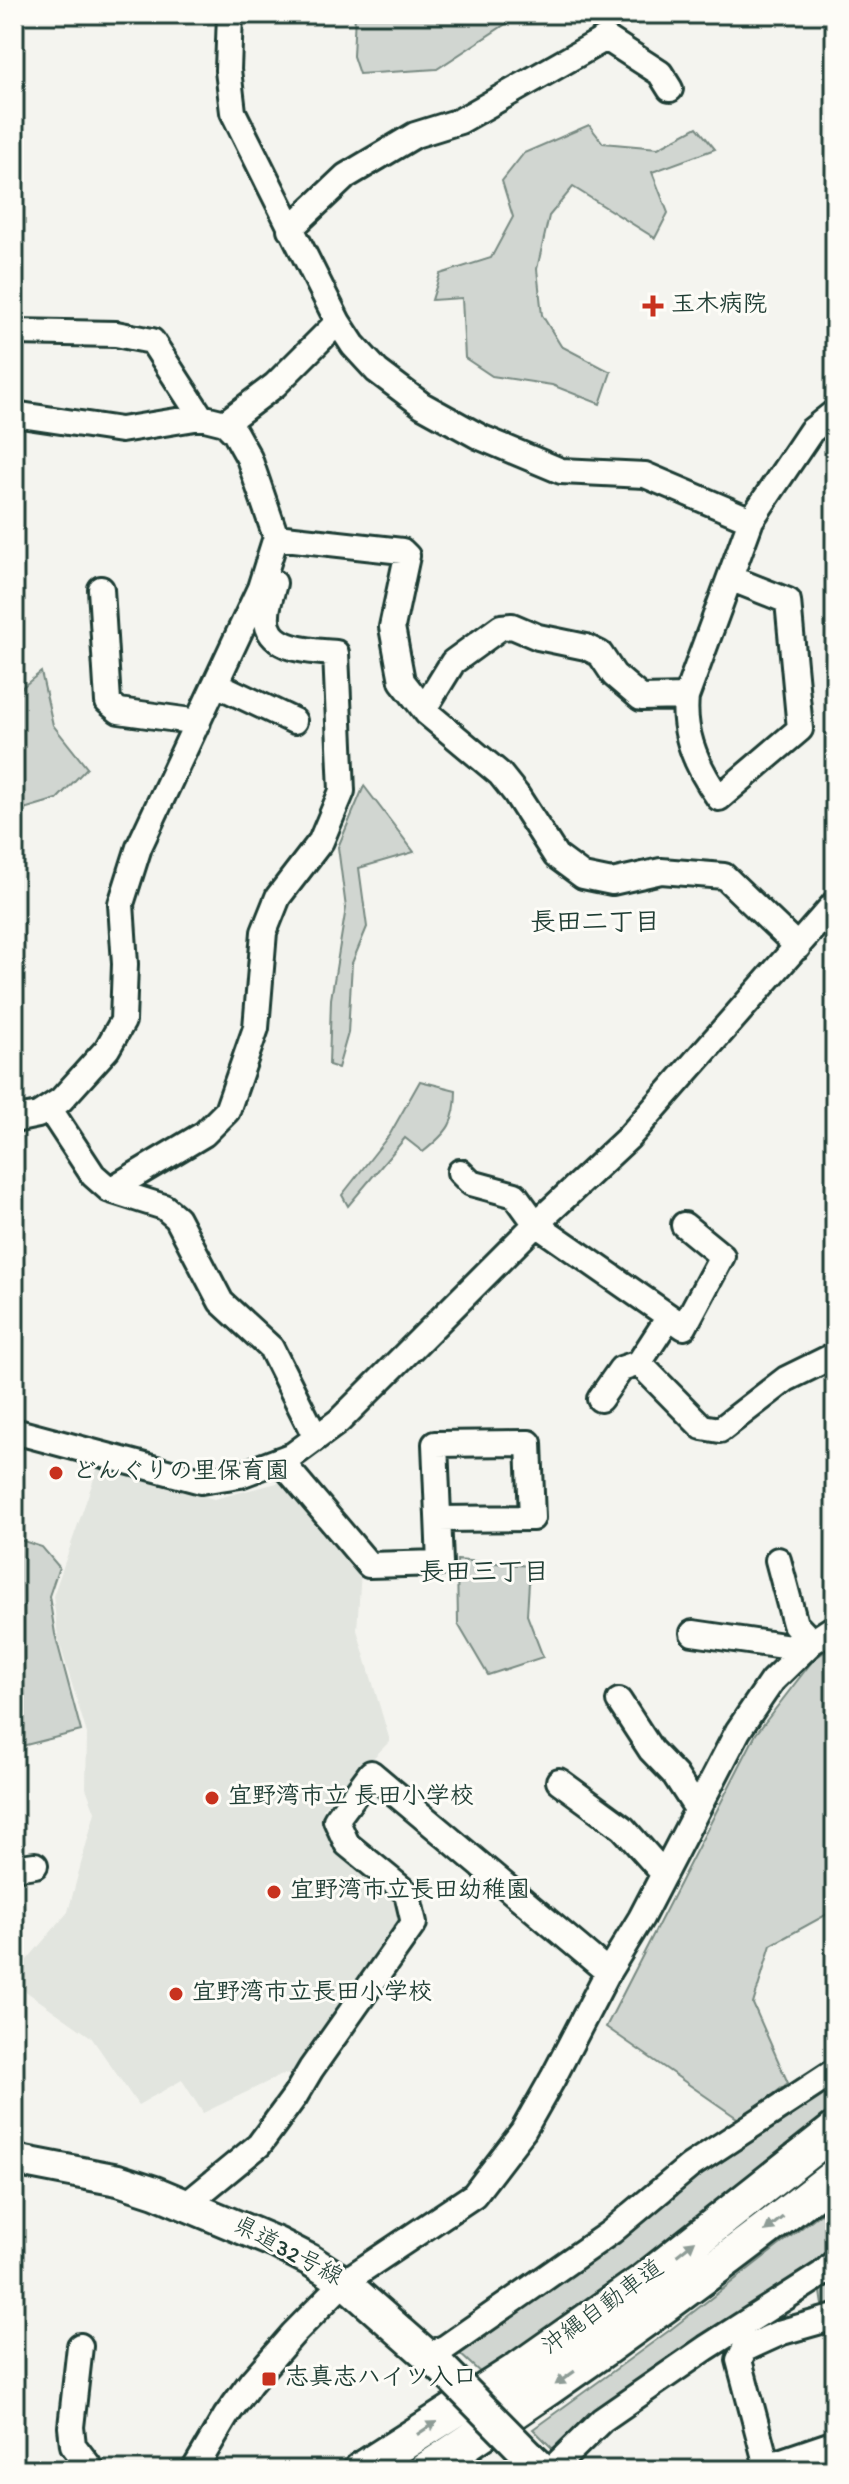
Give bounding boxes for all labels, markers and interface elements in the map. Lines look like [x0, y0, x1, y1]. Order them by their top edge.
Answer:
place label: 玉木病院 [671, 291, 767, 321]
marker: 玉木病院 [642, 295, 664, 317]
district label: 長田二丁目 [530, 910, 660, 941]
place label: どんぐりの里保育園 [72, 1458, 289, 1488]
marker: どんぐりの里保育園 [47, 1464, 65, 1482]
district label: 長田三丁目 [419, 1560, 549, 1591]
place label: 宜野湾市立 長田小学校 [228, 1783, 474, 1813]
marker: 宜野湾市立 長田小学校 [203, 1789, 221, 1807]
place label: 宜野湾市立長田幼稚園 [290, 1877, 530, 1907]
marker: 宜野湾市立長田幼稚園 [265, 1883, 283, 1901]
place label: 宜野湾市立長田小学校 [192, 1979, 432, 2009]
marker: 宜野湾市立長田小学校 [167, 1985, 185, 2003]
street label: 県道32号線 [227, 2211, 347, 2294]
one-way arrow [764, 2215, 784, 2232]
one-way arrow [676, 2241, 696, 2257]
street label: 沖縄自動車道 [537, 2254, 671, 2363]
place label: 志真志ハイツ入口 [285, 2364, 477, 2394]
marker: 志真志ハイツ入口 [260, 2370, 278, 2388]
one-way arrow [554, 2370, 575, 2385]
one-way arrow [416, 2421, 437, 2436]

